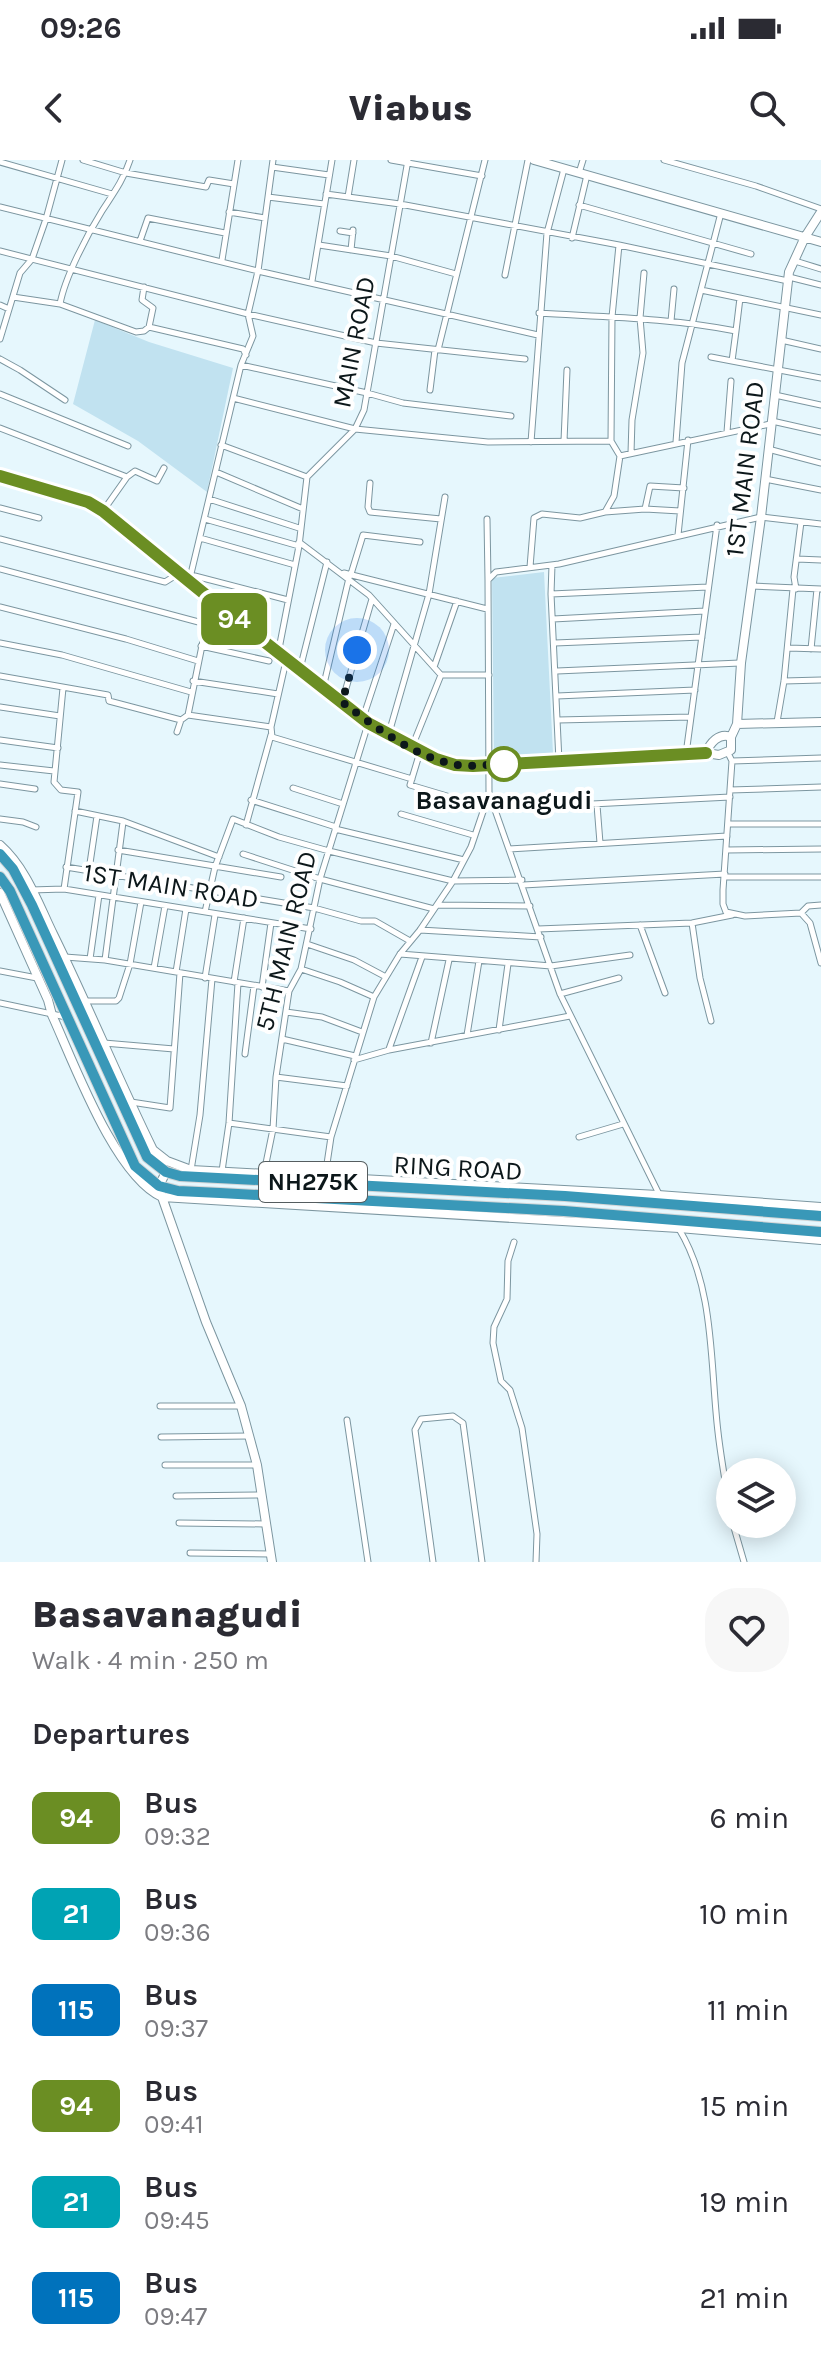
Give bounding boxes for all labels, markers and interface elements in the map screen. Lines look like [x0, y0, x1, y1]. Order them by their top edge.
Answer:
text: 09:26 [40, 10, 122, 46]
icon: back [32, 86, 76, 130]
icon: search [745, 86, 789, 130]
text: Viabus [349, 87, 472, 129]
street label: MAIN ROAD [326, 274, 382, 410]
street label: 1ST MAIN ROAD [719, 380, 771, 558]
line badge: 94 [198, 593, 270, 645]
text: 94 [217, 602, 251, 635]
your location [337, 630, 377, 670]
marker: Basavanagudi [487, 747, 521, 781]
place label: Basavanagudi [415, 785, 593, 816]
street label: 5TH MAIN ROAD [249, 848, 323, 1034]
street label: 1ST MAIN ROAD [81, 857, 261, 915]
street label: RING ROAD [393, 1149, 523, 1187]
road number: NH275K [259, 1162, 367, 1202]
map controls [716, 1458, 796, 1538]
button: layers [716, 1458, 796, 1538]
button: heart [705, 1588, 789, 1672]
text: Basavanagudi [32, 1592, 302, 1637]
text: Walk · 4 min · 250 m [32, 1645, 269, 1676]
text: Departures [32, 1716, 190, 1752]
text: Bus [144, 1785, 198, 1821]
text: 6 min [710, 1800, 789, 1836]
text: 94 [59, 1801, 93, 1834]
text: 09:32 [144, 1821, 211, 1852]
text: Bus [144, 1881, 198, 1917]
text: 10 min [699, 1896, 789, 1932]
text: 21 [63, 1897, 89, 1930]
text: 09:36 [144, 1917, 211, 1948]
text: Bus [144, 1977, 198, 2013]
text: 11 min [707, 1992, 789, 2028]
text: 115 [58, 1993, 94, 2026]
text: 09:37 [144, 2013, 208, 2044]
text: Bus [144, 2073, 198, 2109]
text: 15 min [700, 2088, 789, 2124]
text: 94 [59, 2089, 93, 2122]
text: 09:41 [144, 2109, 204, 2140]
text: Bus [144, 2169, 198, 2205]
text: 19 min [699, 2184, 789, 2220]
text: 21 [63, 2185, 89, 2218]
text: 09:45 [144, 2205, 210, 2236]
text: Bus [144, 2265, 198, 2301]
text: 21 min [699, 2280, 789, 2316]
text: 115 [58, 2281, 94, 2314]
text: 09:47 [144, 2301, 207, 2332]

